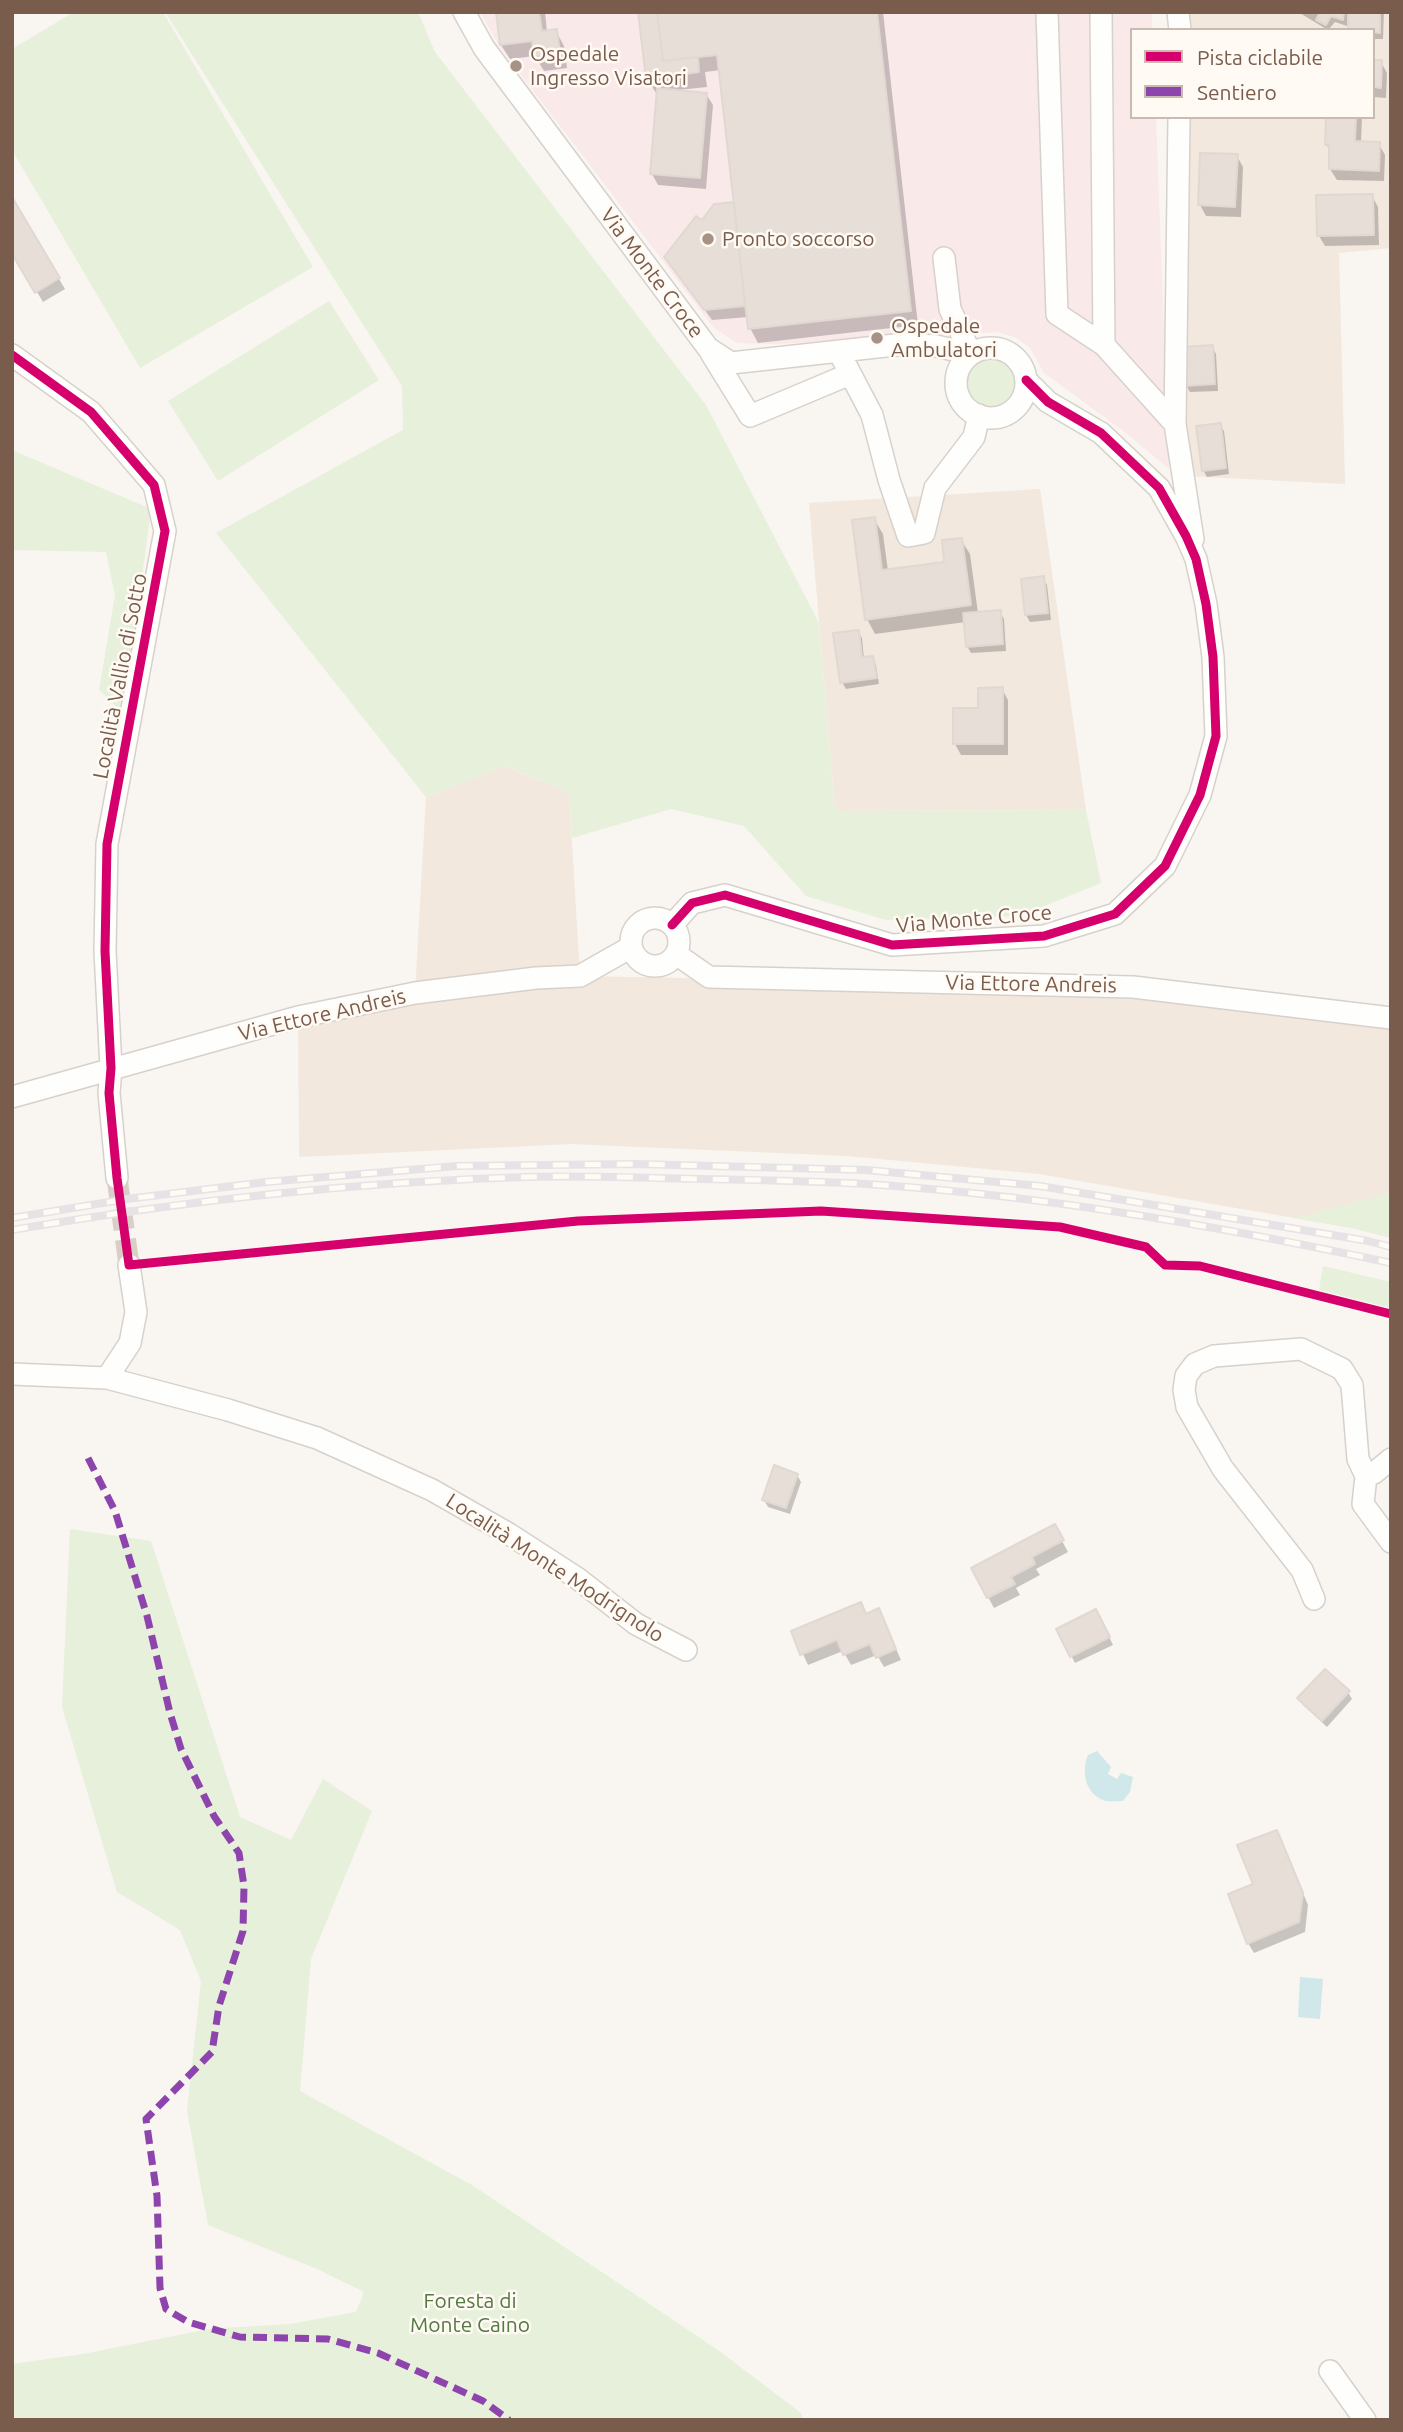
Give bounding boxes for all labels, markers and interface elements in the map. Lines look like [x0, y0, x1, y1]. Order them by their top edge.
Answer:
legend [1130, 28, 1375, 119]
place label: Ospedale Ingresso Visatori [530, 41, 687, 91]
text: Pista ciclabile [1197, 45, 1323, 69]
marker: Ospedale Ingresso Visatori [508, 58, 524, 74]
text: Sentiero [1197, 80, 1277, 104]
street label: Via Monte Croce [595, 203, 709, 343]
place label: Pronto soccorso [722, 226, 875, 252]
marker: Pronto soccorso [700, 231, 716, 247]
place label: Ospedale Ambulatori [891, 313, 997, 363]
marker: Ospedale Ambulatori [869, 330, 885, 346]
street label: Località Vallio di Sotto [88, 571, 152, 781]
street label: Via Monte Croce [895, 900, 1053, 938]
street label: Via Ettore Andreis [945, 970, 1117, 998]
street label: Via Ettore Andreis [236, 983, 408, 1047]
street label: Località Monte Modrignolo [441, 1488, 669, 1648]
park label: Foresta di Monte Caino [410, 2288, 530, 2338]

